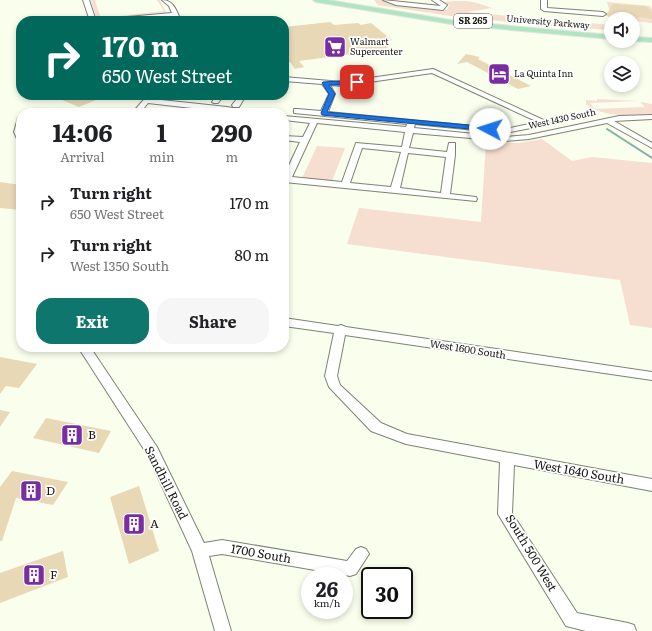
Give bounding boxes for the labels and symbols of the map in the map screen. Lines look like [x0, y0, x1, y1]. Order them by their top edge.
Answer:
street label: University Parkway [506, 10, 591, 32]
road number: SR 265 [454, 14, 492, 28]
supermarket icon: Walmart Supercenter [322, 34, 348, 60]
place label: Walmart Supercenter [350, 34, 403, 58]
hotel icon: La Quinta Inn [486, 61, 512, 87]
pin [340, 65, 374, 99]
place label: La Quinta Inn [514, 66, 573, 80]
street label: West 1430 South [527, 104, 597, 132]
position arrow [469, 108, 511, 150]
street label: West 1600 South [429, 335, 508, 362]
building icon: B [59, 422, 85, 448]
place label: B [88, 425, 96, 443]
street label: Sandhill Road [141, 443, 193, 523]
street label: West 1640 South [532, 454, 626, 488]
building icon: D [18, 478, 44, 504]
place label: D [46, 481, 55, 499]
street label: South 500 West [502, 510, 562, 595]
building icon: A [121, 511, 147, 537]
place label: A [150, 514, 159, 532]
street label: 1700 South [230, 539, 293, 567]
building icon: F [21, 562, 47, 588]
place label: F [50, 565, 57, 583]
speed limit sign: 30 [361, 567, 413, 619]

